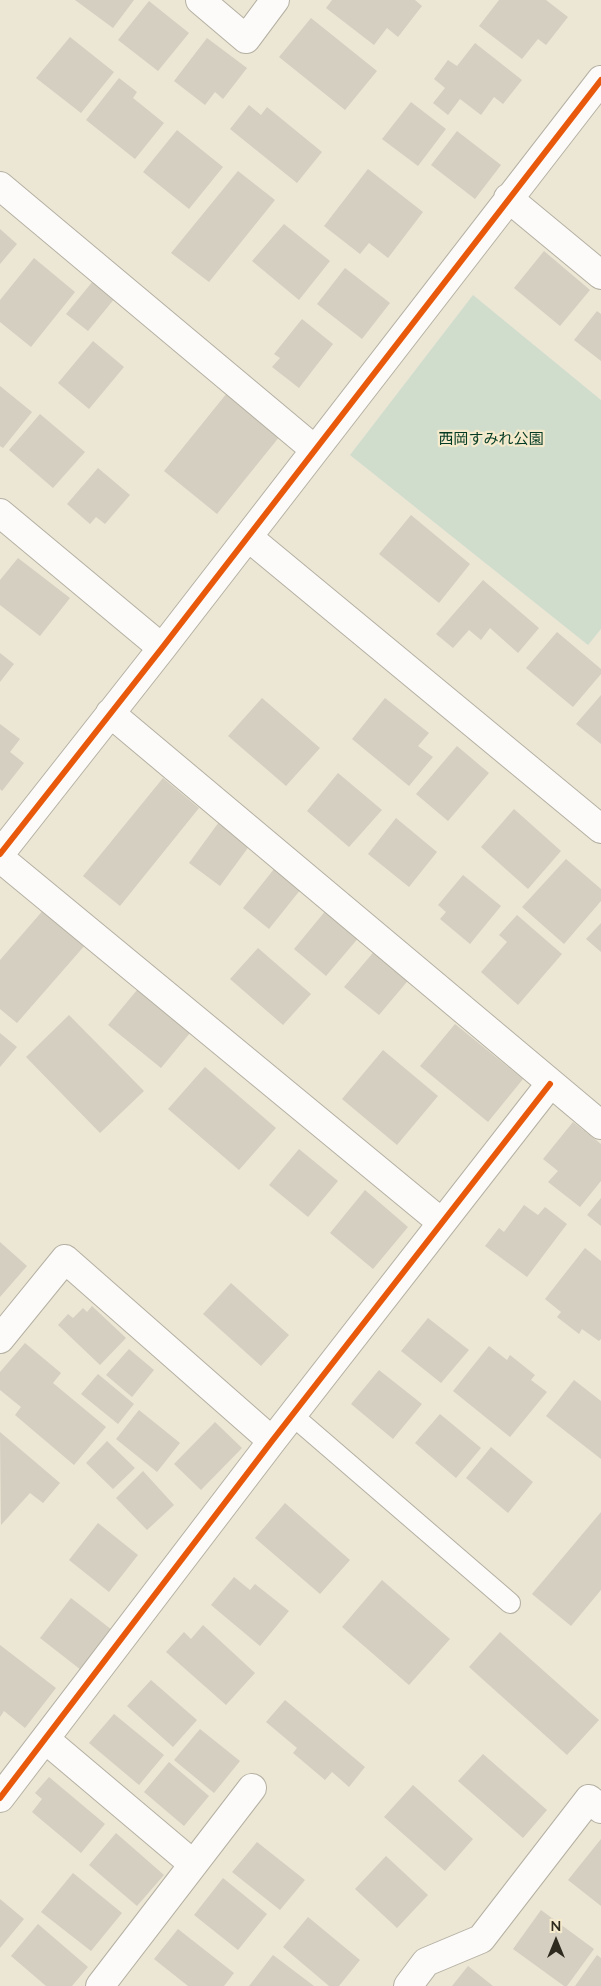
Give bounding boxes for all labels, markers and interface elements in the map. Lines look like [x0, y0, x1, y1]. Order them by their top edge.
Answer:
park label: 西岡すみれ公園 [439, 430, 543, 448]
north arrow [531, 1916, 581, 1966]
text: N [551, 1917, 561, 1934]

